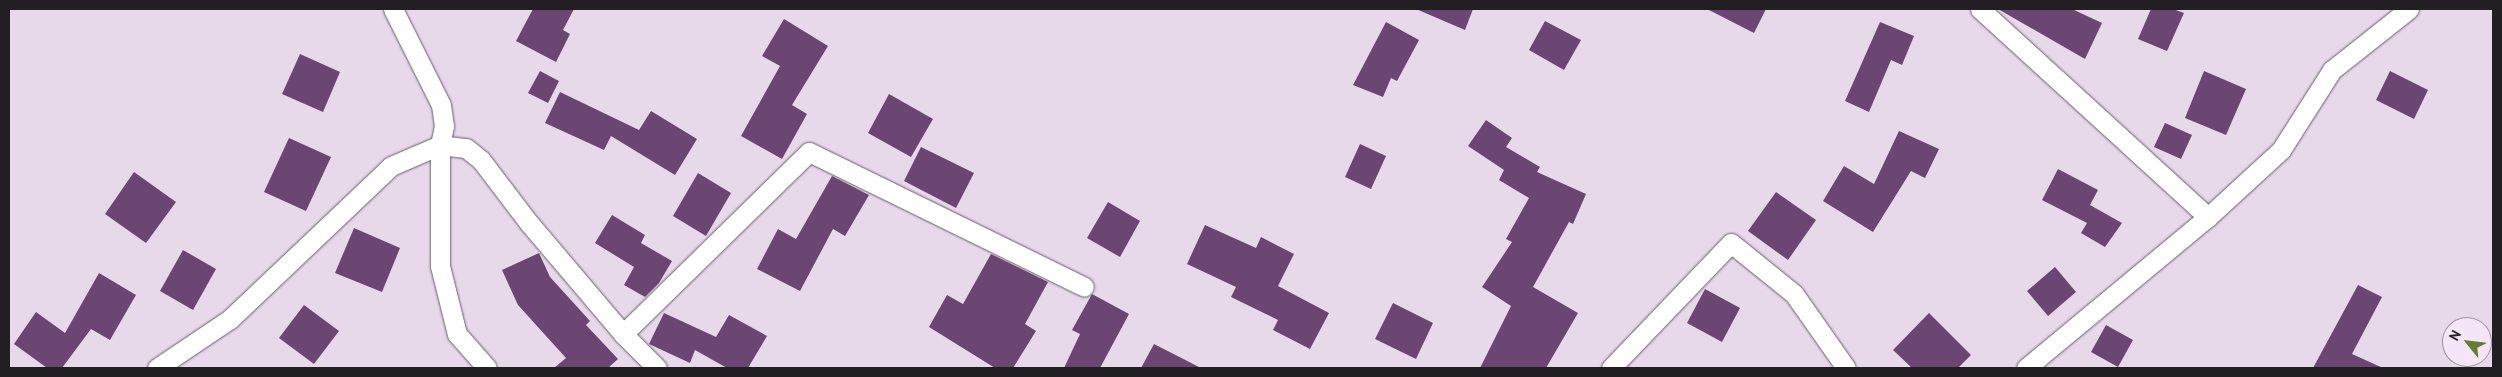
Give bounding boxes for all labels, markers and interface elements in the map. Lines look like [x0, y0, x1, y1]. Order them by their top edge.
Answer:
north arrow [2442, 317, 2492, 367]
text: N [2445, 327, 2465, 344]

